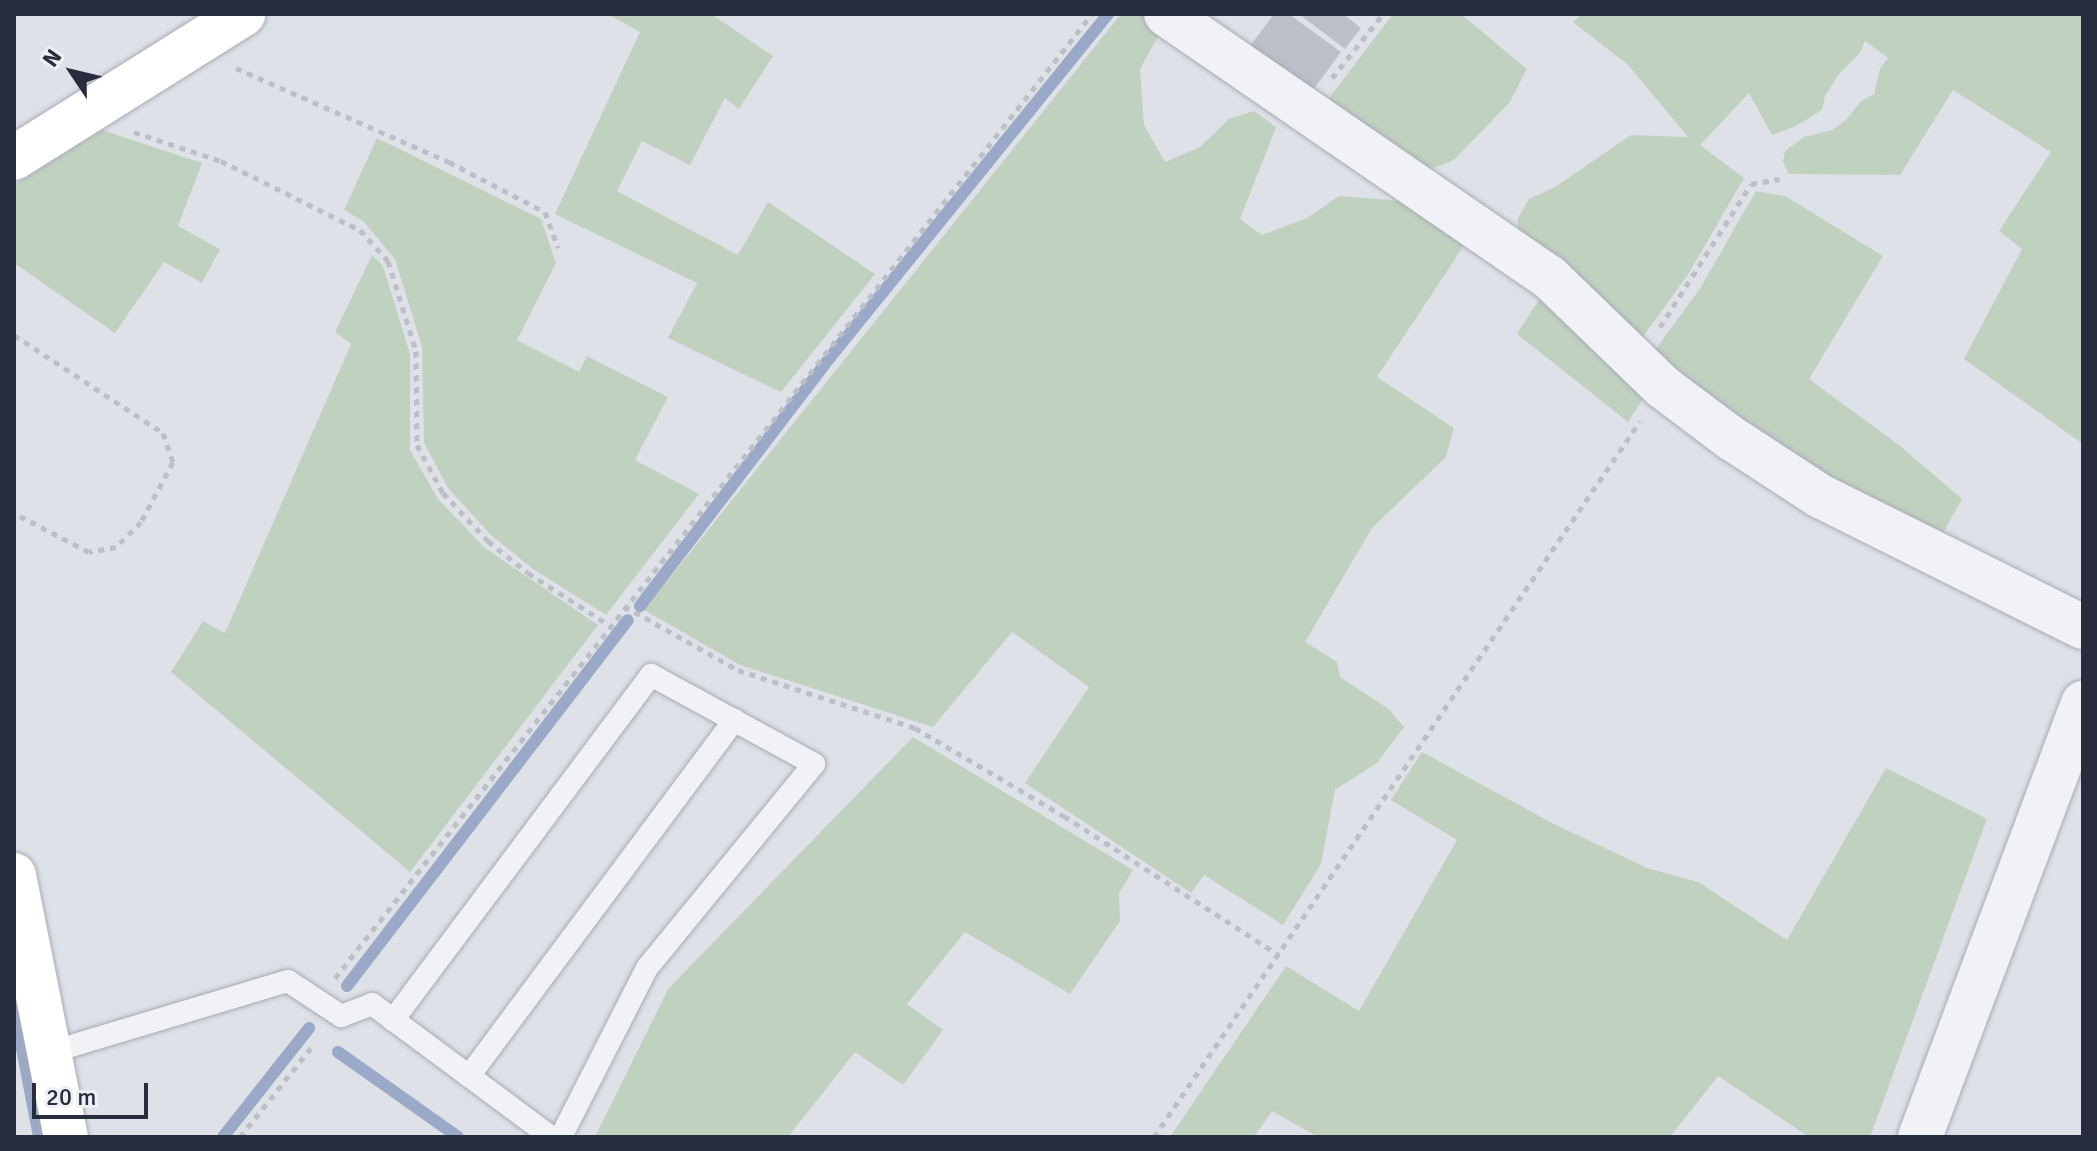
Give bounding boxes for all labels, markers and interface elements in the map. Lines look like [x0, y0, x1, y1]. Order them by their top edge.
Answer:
north arrow [32, 32, 112, 112]
text: N [36, 44, 67, 72]
scale bar [36, 1067, 152, 1117]
text: 20 m [46, 1082, 96, 1112]

